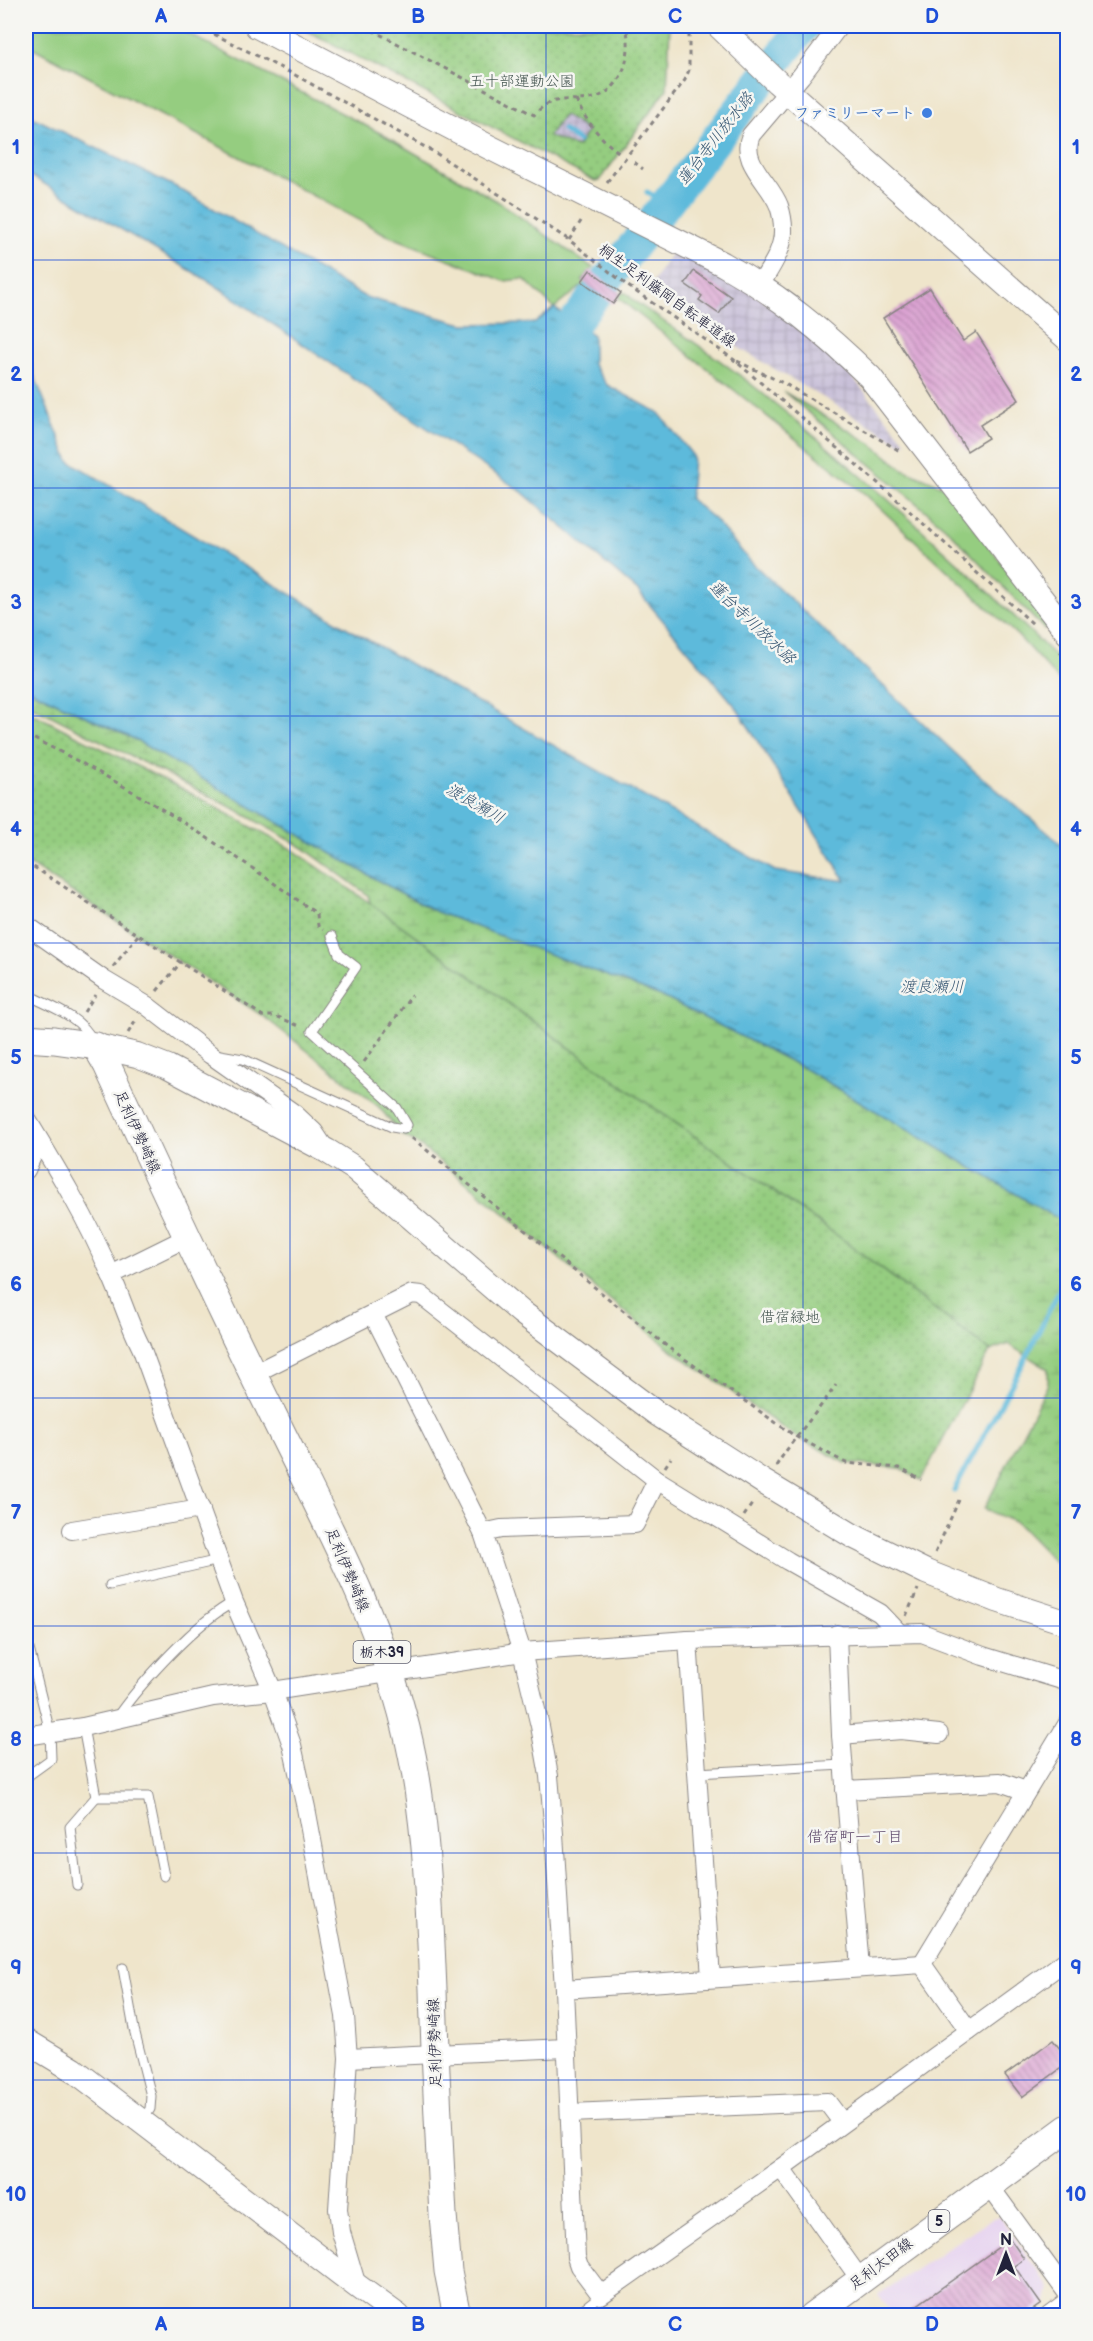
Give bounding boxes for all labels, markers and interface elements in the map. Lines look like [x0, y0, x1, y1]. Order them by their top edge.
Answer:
text: A [154, 5, 168, 29]
text: B [411, 5, 425, 29]
text: C [668, 5, 682, 29]
text: D [925, 5, 939, 29]
park label: 五十部運動公園 [469, 72, 575, 91]
water label: 蓮台寺川放水路 [674, 88, 759, 189]
place label: ファミリーマート [794, 104, 915, 123]
marker: ファミリーマート [920, 106, 934, 120]
text: 1 [12, 136, 20, 160]
text: 1 [1072, 136, 1080, 160]
street label: 桐生足利藤岡自転車道線 [595, 240, 739, 352]
text: 2 [10, 363, 22, 387]
text: 2 [1070, 363, 1082, 387]
water label: 蓮台寺川放水路 [705, 577, 800, 669]
text: 3 [10, 591, 22, 615]
text: 3 [1070, 591, 1082, 615]
water label: 渡良瀬川 [443, 780, 507, 828]
text: 4 [10, 818, 22, 842]
text: 4 [1070, 818, 1082, 842]
water label: 渡良瀬川 [900, 978, 964, 997]
text: 5 [10, 1046, 22, 1070]
text: 5 [1070, 1046, 1082, 1070]
street label: 足利伊勢崎線 [109, 1087, 165, 1177]
text: 6 [10, 1273, 22, 1297]
text: 6 [1070, 1273, 1082, 1297]
park label: 借宿緑地 [760, 1308, 820, 1327]
text: 7 [10, 1501, 22, 1525]
text: 7 [1070, 1501, 1082, 1525]
street label: 足利伊勢崎線 [321, 1525, 373, 1615]
road number: 栃木39 [354, 1641, 410, 1663]
text: 8 [10, 1728, 22, 1752]
text: 8 [1070, 1728, 1082, 1752]
district label: 借宿町一丁目 [807, 1828, 903, 1847]
text: 9 [10, 1956, 22, 1980]
text: 9 [1070, 1956, 1082, 1980]
street label: 足利伊勢崎線 [424, 1998, 446, 2088]
text: 10 [6, 2183, 26, 2207]
text: 10 [1066, 2183, 1086, 2207]
road number: 5 [928, 2210, 950, 2232]
north arrow [976, 2224, 1036, 2284]
text: N [1000, 2231, 1012, 2250]
street label: 足利太田線 [845, 2234, 917, 2294]
text: A [154, 2313, 168, 2337]
text: B [411, 2313, 425, 2337]
text: C [668, 2313, 682, 2337]
text: D [925, 2313, 939, 2337]

